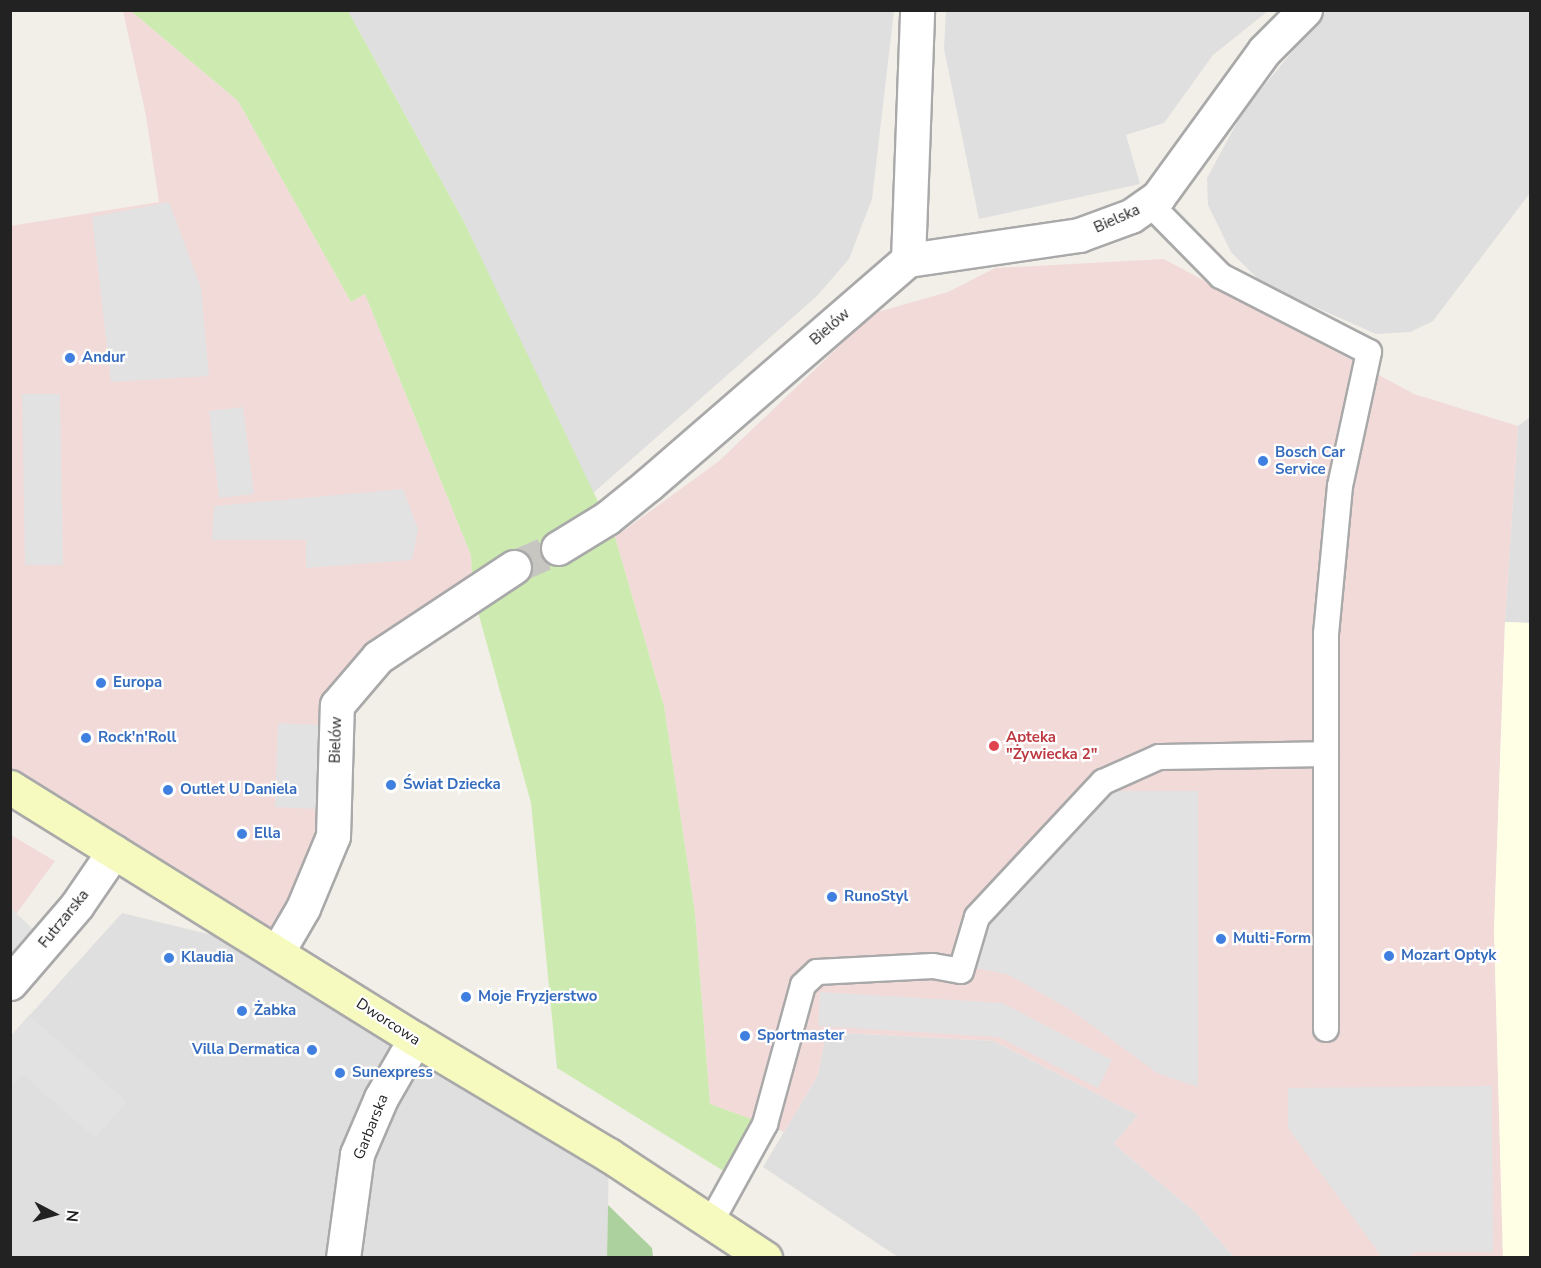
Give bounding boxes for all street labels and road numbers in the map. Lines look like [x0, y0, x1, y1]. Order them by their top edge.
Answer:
street label: Bielska [1091, 201, 1143, 237]
street label: Bielów [806, 305, 854, 349]
street label: Bielów [326, 716, 346, 764]
street label: Futrzarska [35, 886, 93, 952]
street label: Dworcowa [353, 995, 423, 1049]
street label: Garbarska [350, 1092, 392, 1162]

